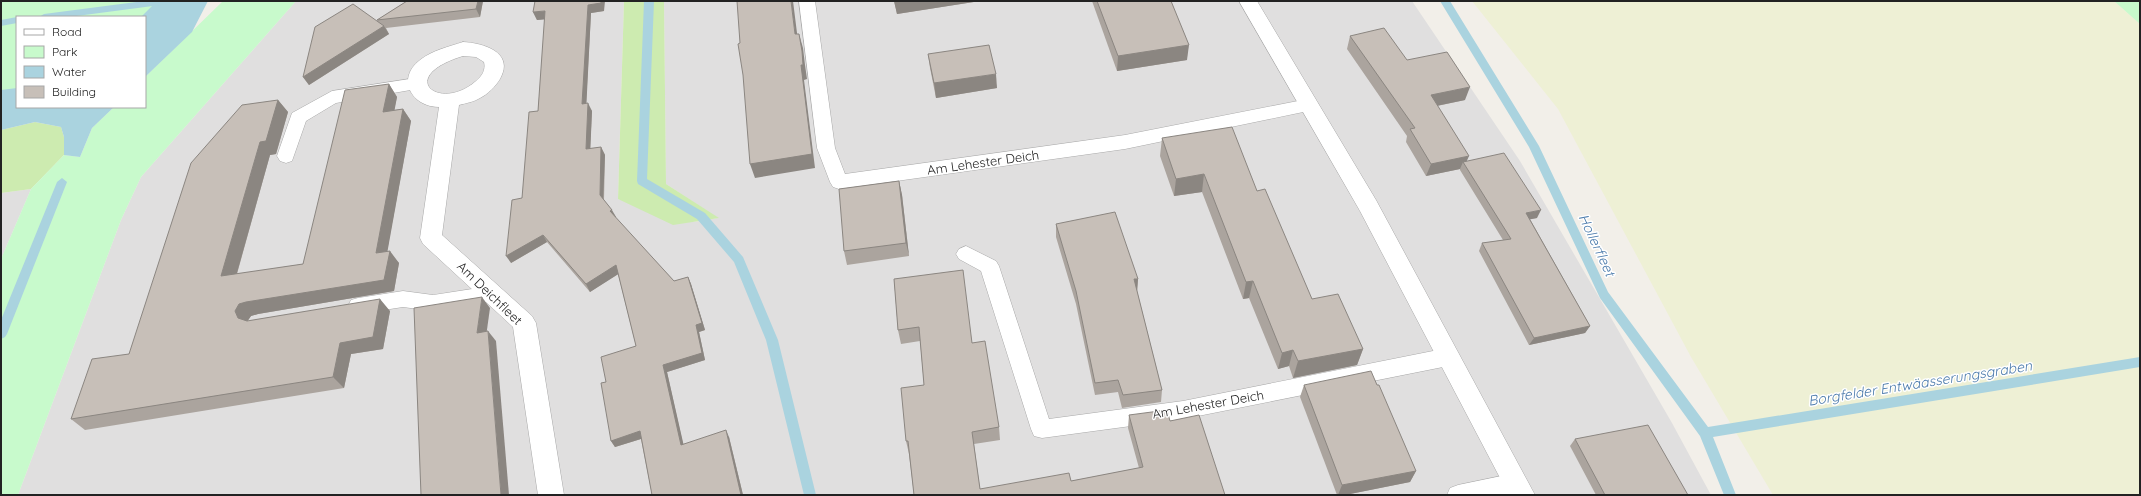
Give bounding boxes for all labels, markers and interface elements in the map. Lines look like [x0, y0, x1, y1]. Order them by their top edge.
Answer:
legend [16, 16, 146, 108]
text: Road [52, 24, 82, 39]
text: Park [52, 44, 77, 59]
text: Water [52, 64, 87, 79]
text: Building [52, 84, 96, 99]
street label: Am Lehester Deich [926, 146, 1040, 178]
water label: Hollerfleet [1575, 211, 1620, 281]
street label: Am Deichfleet [454, 258, 526, 328]
water label: Borgfelder Entwäasserungsgraben [1807, 356, 2034, 410]
street label: Am Lehester Deich [1151, 386, 1265, 422]

